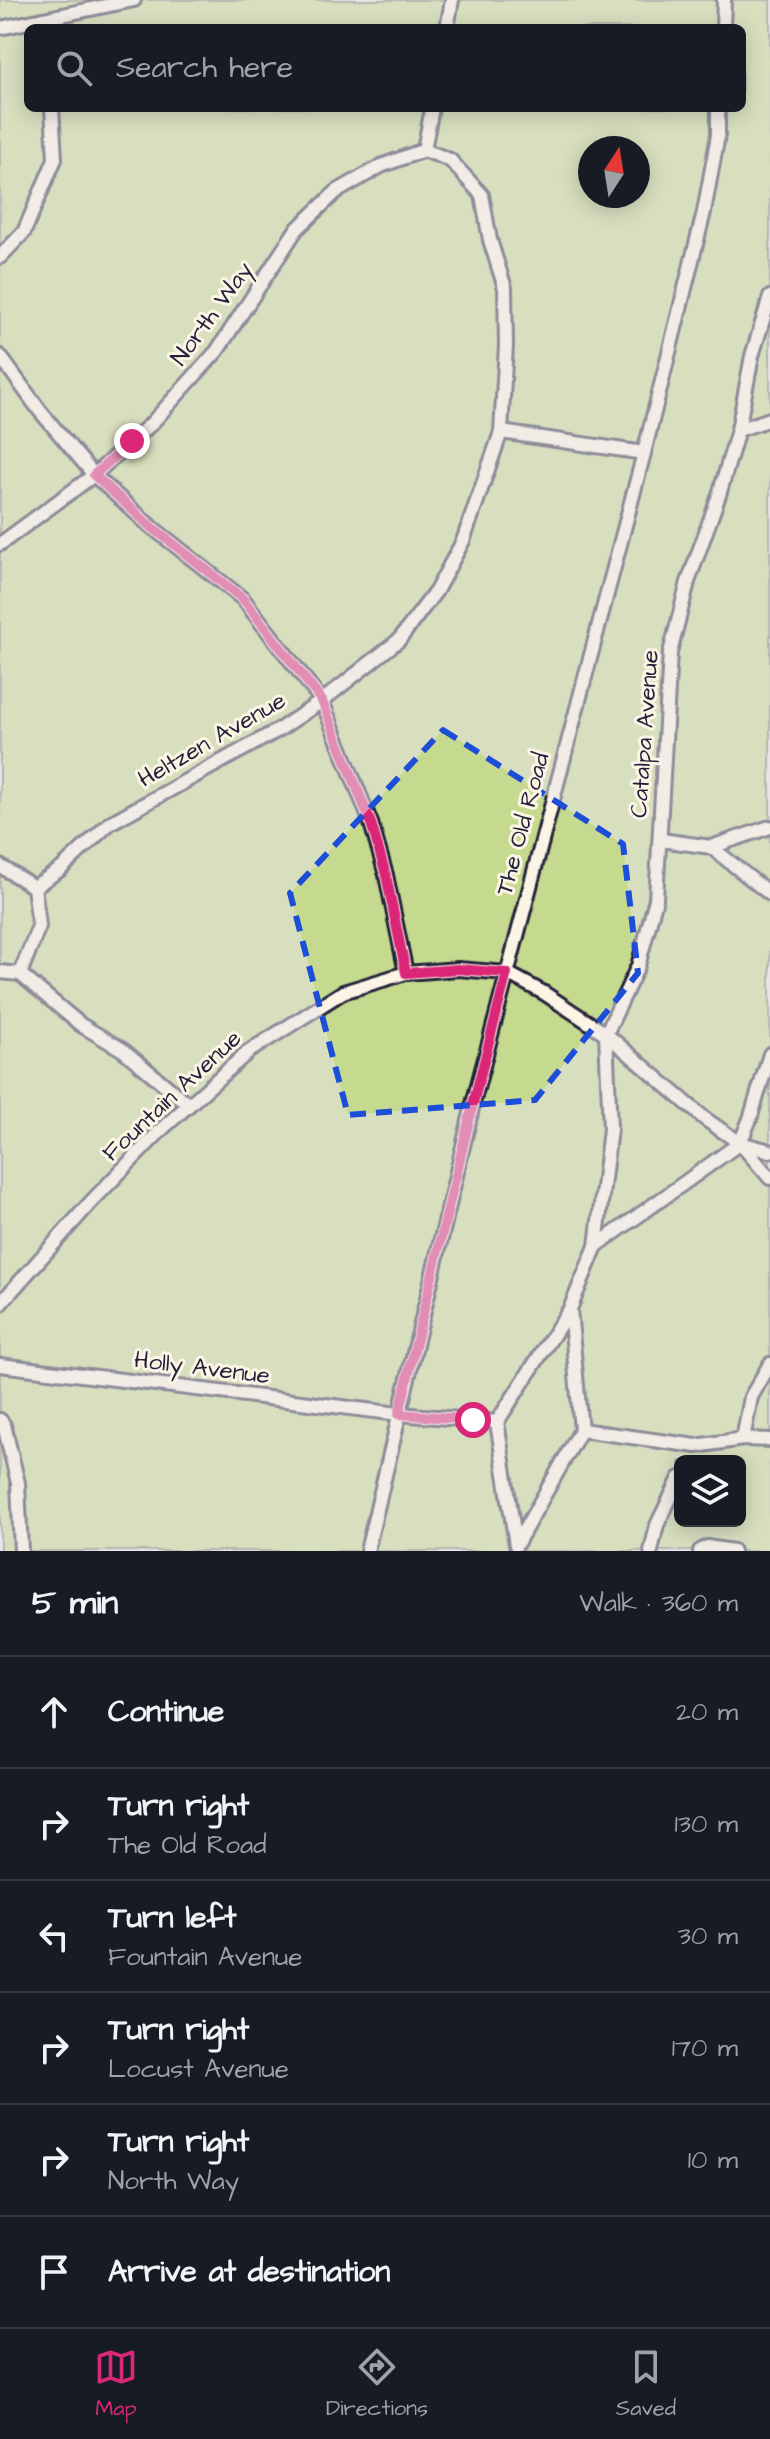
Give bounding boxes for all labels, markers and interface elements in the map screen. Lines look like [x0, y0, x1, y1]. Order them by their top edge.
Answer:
search box [24, 24, 746, 112]
icon: search [52, 46, 96, 90]
text: Search here [116, 47, 293, 89]
north arrow [578, 136, 650, 208]
street label: North Way [163, 255, 262, 374]
route end [114, 423, 150, 459]
street label: Catalpa Avenue [622, 649, 668, 819]
street label: Heltzen Avenue [132, 684, 292, 796]
street label: The Old Road [488, 749, 558, 899]
street label: Fountain Avenue [95, 1022, 249, 1170]
street label: Holly Avenue [132, 1343, 272, 1394]
route start [455, 1402, 491, 1438]
map controls [674, 1455, 746, 1527]
button: layers [674, 1455, 746, 1527]
text: 5 min [32, 1579, 118, 1627]
text: Walk · 360 m [579, 1585, 738, 1621]
icon: ahead [32, 1690, 76, 1734]
text: Continue [108, 1691, 224, 1733]
text: 20 m [676, 1694, 738, 1730]
text: Turn right [108, 1785, 249, 1827]
icon: right [32, 1802, 76, 1846]
text: 130 m [674, 1806, 738, 1842]
text: The Old Road [108, 1827, 267, 1863]
text: Turn left [108, 1897, 236, 1939]
icon: left [32, 1914, 76, 1958]
text: 30 m [678, 1918, 738, 1954]
text: Fountain Avenue [108, 1939, 302, 1975]
text: Turn right [108, 2009, 249, 2051]
icon: right [32, 2026, 76, 2070]
text: 170 m [672, 2030, 738, 2066]
text: Locust Avenue [108, 2051, 289, 2087]
text: Turn right [108, 2121, 249, 2163]
icon: right [32, 2138, 76, 2182]
text: 10 m [688, 2142, 738, 2178]
text: North Way [108, 2163, 239, 2199]
icon: arrive [32, 2250, 76, 2294]
text: Arrive at destination [108, 2251, 390, 2293]
tab: Map [94, 2345, 138, 2424]
tab: Directions [326, 2345, 428, 2424]
tab: Saved [616, 2345, 676, 2424]

